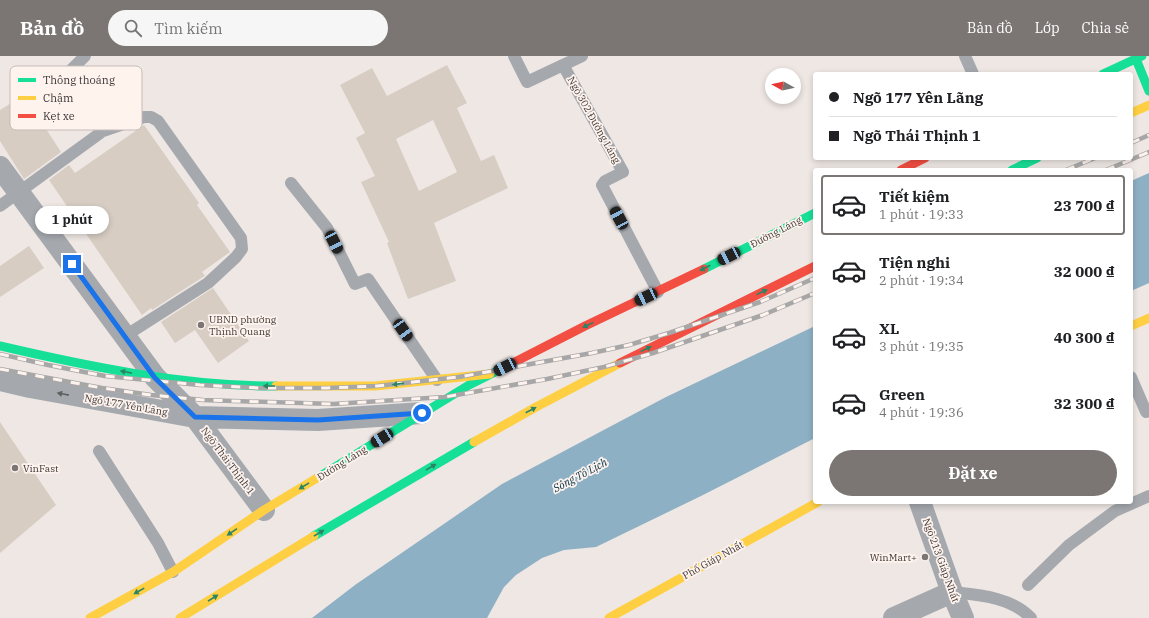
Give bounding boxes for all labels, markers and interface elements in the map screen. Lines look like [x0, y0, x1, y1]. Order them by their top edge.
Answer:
search box [108, 10, 388, 46]
text: Bản đồ [20, 16, 84, 40]
icon: search [122, 17, 144, 39]
text: Tìm kiếm [154, 19, 222, 38]
text: Bản đồ [967, 19, 1013, 37]
text: Lớp [1035, 19, 1060, 37]
text: Chia sẻ [1082, 19, 1129, 37]
legend [10, 66, 142, 130]
north arrow [765, 68, 801, 104]
map controls [765, 68, 801, 104]
text: Thông thoáng [43, 73, 115, 87]
street label: Ngõ 302 Đường Láng [565, 74, 624, 166]
text: Ngõ 177 Yên Lãng [853, 88, 983, 107]
text: Chậm [43, 91, 74, 105]
text: Kẹt xe [43, 109, 75, 123]
text: Ngõ Thái Thịnh 1 [853, 126, 981, 145]
icon: car [831, 187, 867, 223]
text: Tiết kiệm [879, 187, 950, 206]
text: 23 700 ₫ [1054, 196, 1115, 215]
car [608, 205, 630, 231]
callout: 1 phút [35, 206, 109, 234]
text: 1 phút · 19:33 [879, 206, 964, 223]
text: 1 phút [52, 211, 92, 228]
street label: Đường Láng [748, 213, 805, 251]
car [323, 229, 345, 255]
car [716, 245, 742, 267]
icon: car [831, 253, 867, 289]
text: Tiện nghi [879, 253, 950, 272]
route end [63, 255, 81, 273]
text: 32 000 ₫ [1054, 262, 1115, 281]
one-way arrow [699, 265, 711, 271]
text: 2 phút · 19:34 [879, 272, 964, 289]
car [633, 286, 659, 308]
one-way arrow [756, 288, 768, 295]
place label: UBND phường Thịnh Quang [209, 313, 277, 338]
car [391, 317, 415, 343]
icon: car [831, 319, 867, 355]
text: XL [879, 319, 899, 338]
marker: UBND phường Thịnh Quang [196, 320, 206, 330]
one-way arrow [582, 322, 594, 328]
text: 40 300 ₫ [1054, 328, 1115, 347]
text: 3 phút · 19:35 [879, 338, 964, 355]
one-way arrow [640, 346, 651, 352]
car [492, 356, 518, 378]
one-way arrow [119, 368, 132, 374]
one-way arrow [392, 381, 404, 387]
one-way arrow [262, 383, 275, 389]
icon: car [831, 385, 867, 421]
text: Green [879, 385, 925, 404]
one-way arrow [57, 390, 69, 396]
street label: Ngõ 177 Yên Lãng [83, 391, 169, 419]
text: 32 300 ₫ [1054, 394, 1115, 413]
route start [413, 404, 431, 422]
text: 4 phút · 19:36 [879, 404, 964, 421]
one-way arrow [525, 407, 537, 413]
street label: Ngõ Thái Thịnh 1 [198, 425, 258, 497]
car [369, 427, 395, 449]
street label: Đường Láng [315, 442, 370, 483]
button: Đặt xe [829, 450, 1117, 496]
water label: Sông Tô Lịch [550, 455, 610, 496]
place label: VinFast [23, 462, 59, 475]
marker: VinFast [10, 463, 20, 473]
one-way arrow [425, 464, 437, 471]
one-way arrow [298, 482, 310, 489]
street label: Ngõ 213 Giáp Nhất [920, 516, 962, 604]
one-way arrow [227, 528, 237, 536]
one-way arrow [313, 530, 325, 537]
street label: Phố Giáp Nhất [680, 538, 746, 582]
place label: WinMart+ [870, 551, 917, 564]
marker: WinMart+ [920, 552, 930, 562]
one-way arrow [133, 588, 145, 594]
one-way arrow [207, 594, 219, 601]

